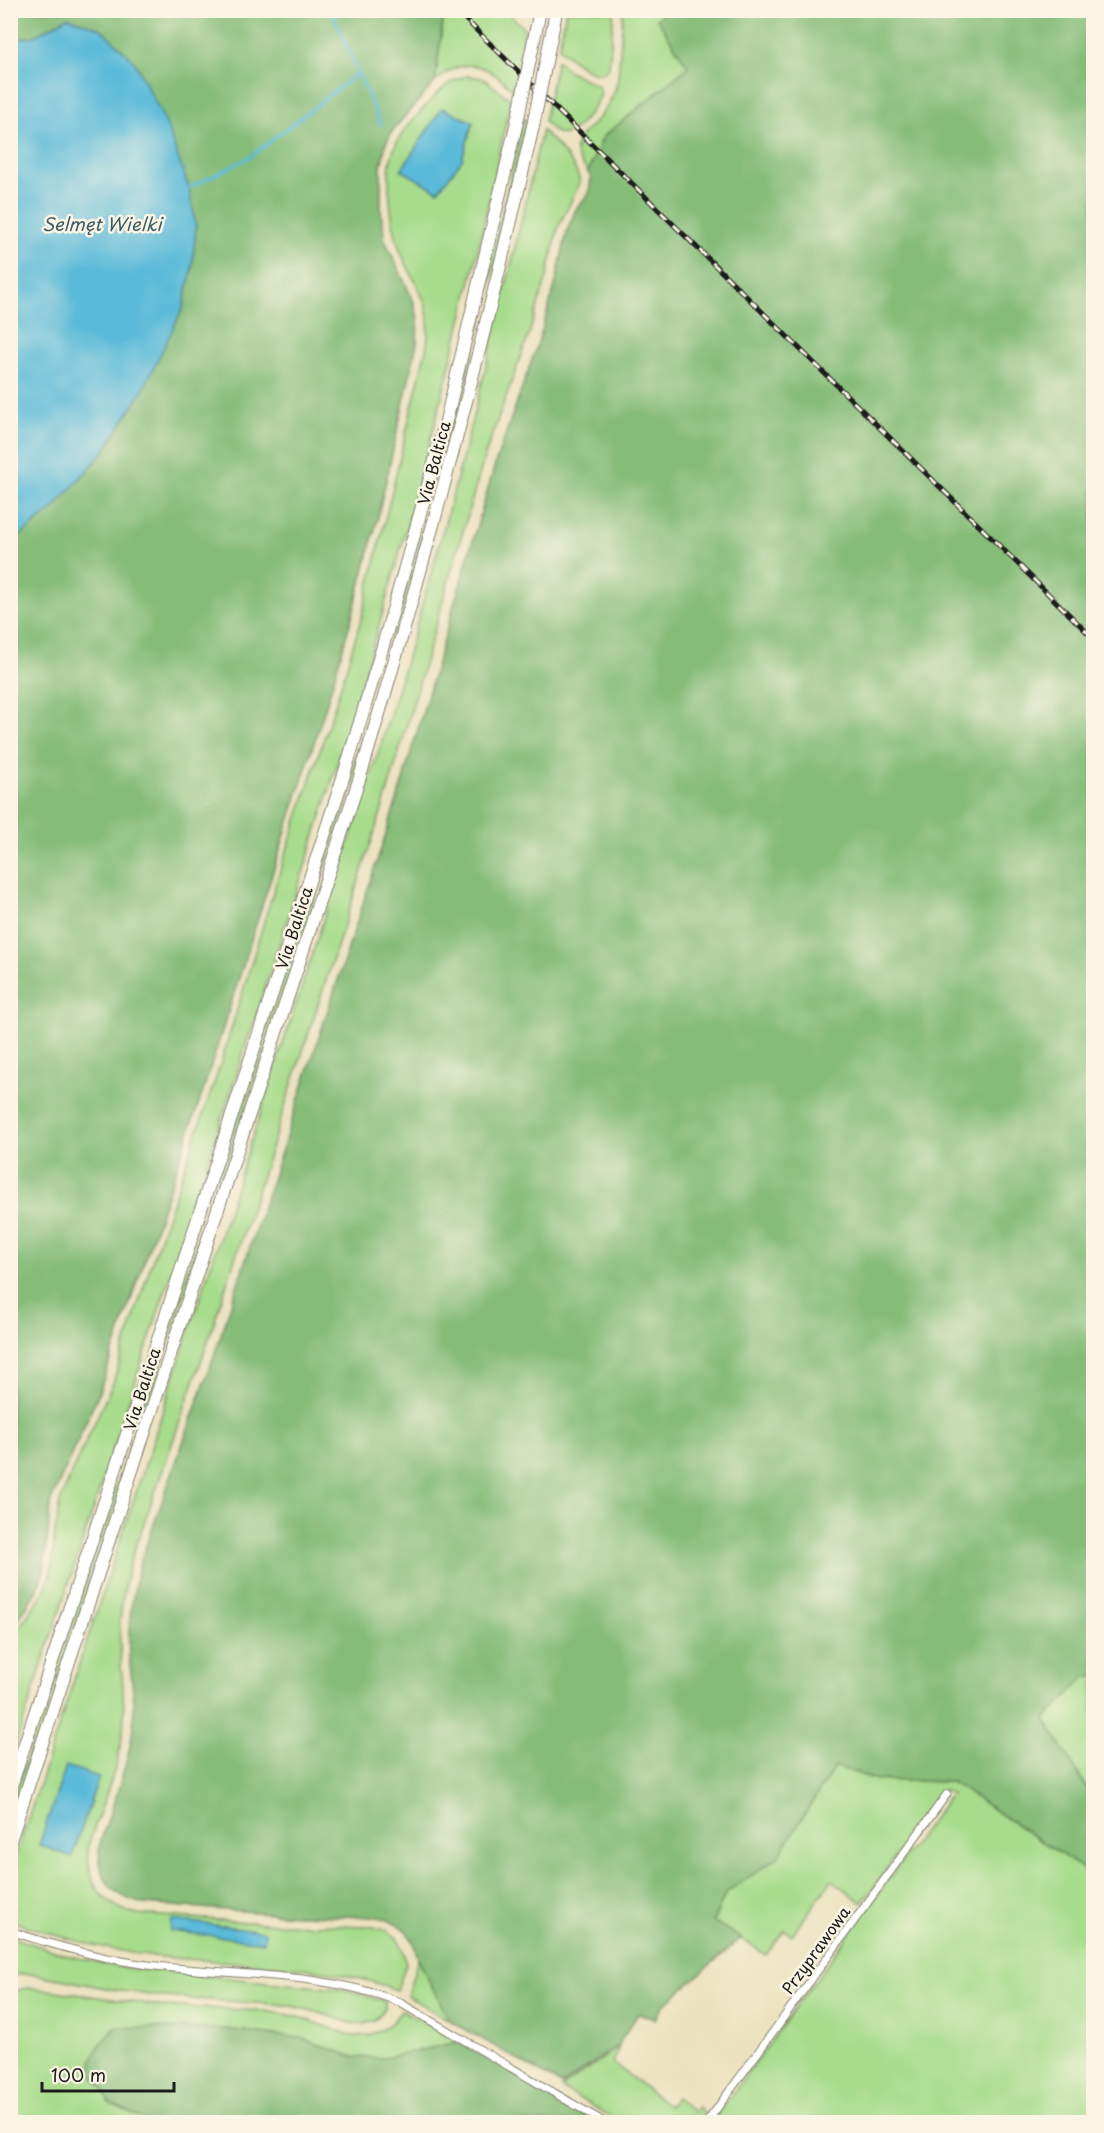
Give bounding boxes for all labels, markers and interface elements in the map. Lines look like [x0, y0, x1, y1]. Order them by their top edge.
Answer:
water label: Selmęt Wielki [42, 210, 165, 237]
street label: Via Baltica [410, 418, 456, 507]
street label: Via Baltica [268, 883, 318, 972]
street label: Via Baltica [116, 1344, 166, 1433]
street label: Przyprawowa [775, 1900, 855, 1998]
scale bar [42, 2055, 174, 2093]
text: 100 m [51, 2061, 106, 2088]

